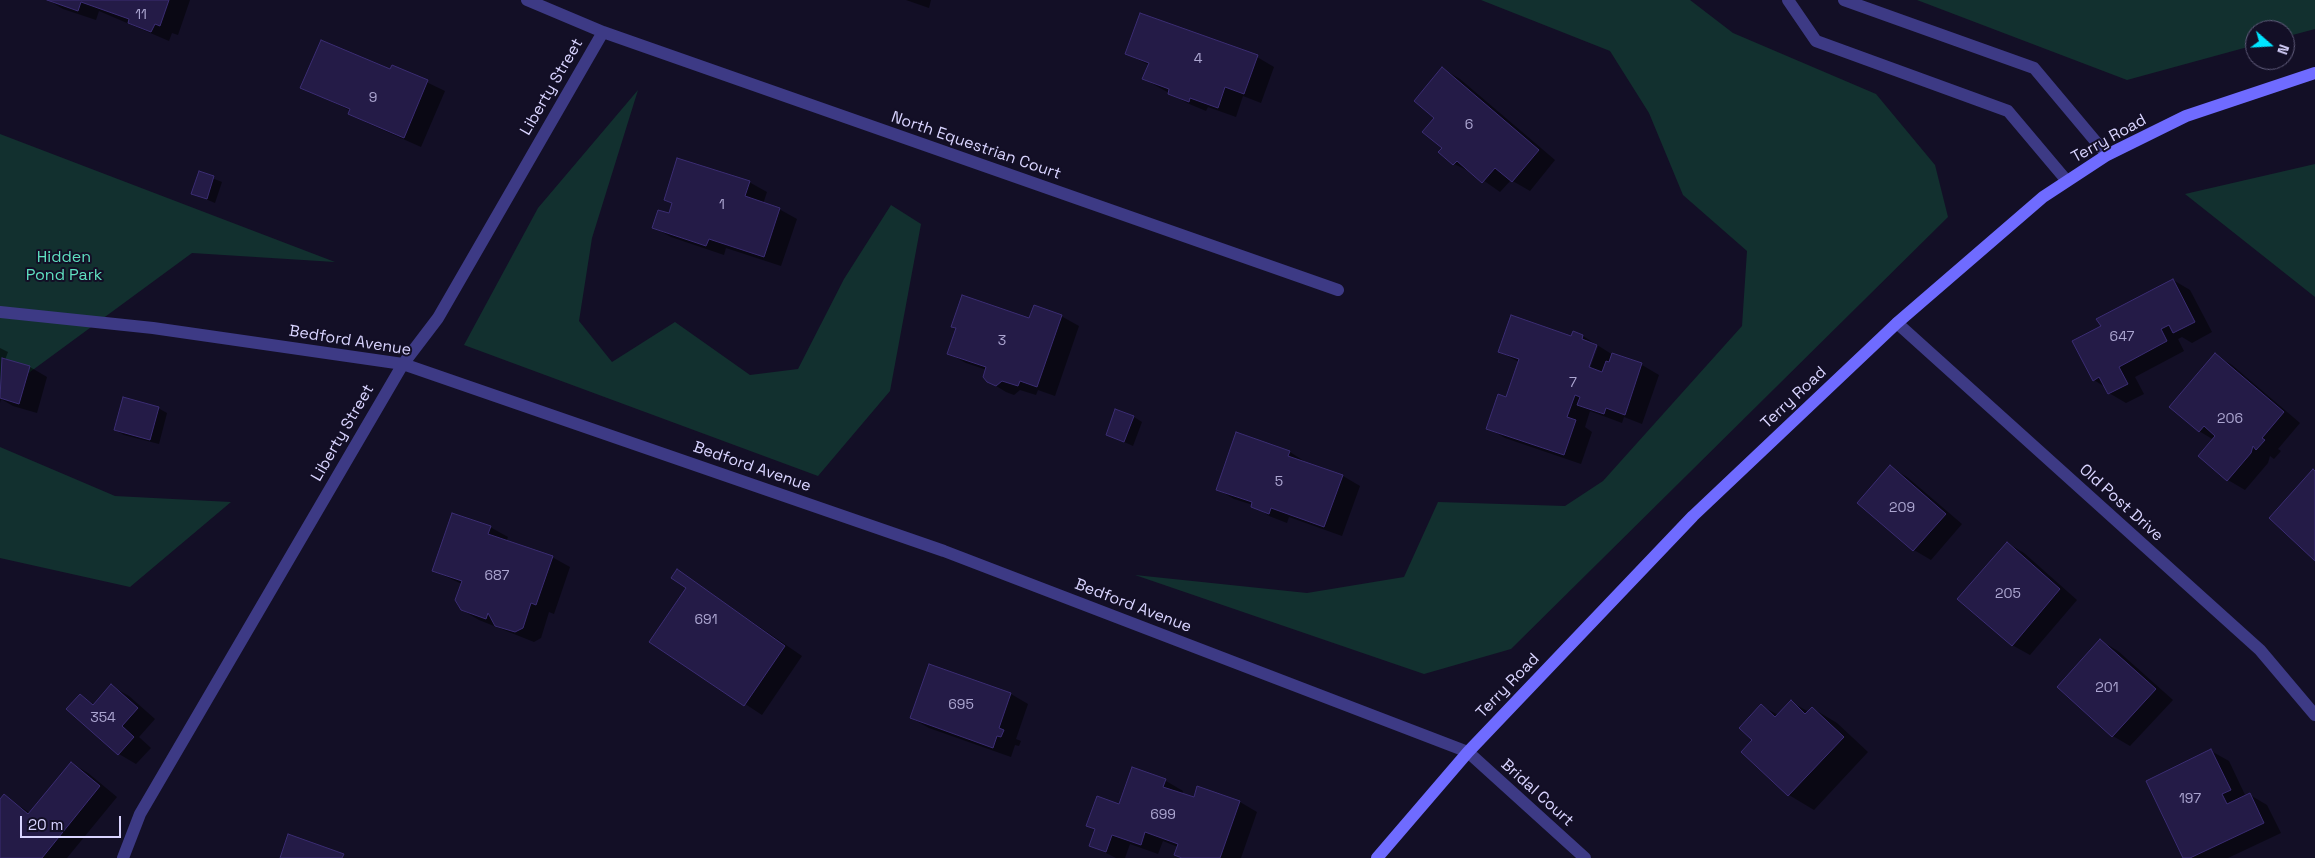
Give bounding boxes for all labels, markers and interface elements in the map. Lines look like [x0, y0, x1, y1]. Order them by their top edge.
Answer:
house number: 11 [135, 7, 147, 23]
north arrow [2245, 20, 2295, 70]
street label: Liberty Street [517, 35, 587, 139]
text: N [2273, 42, 2293, 57]
house number: 4 [1194, 51, 1202, 67]
house number: 9 [369, 90, 377, 106]
street label: North Equestrian Court [889, 108, 1063, 184]
street label: Terry Road [2068, 111, 2150, 167]
house number: 6 [1465, 117, 1473, 133]
house number: 1 [719, 197, 725, 213]
park label: Hidden Pond Park [26, 248, 102, 286]
street label: Bedford Avenue [287, 322, 413, 360]
house number: 647 [2110, 329, 2134, 345]
house number: 3 [998, 333, 1006, 349]
street label: Terry Road [1757, 363, 1831, 433]
house number: 7 [1569, 375, 1577, 391]
street label: Liberty Street [308, 381, 378, 485]
house number: 206 [2217, 411, 2243, 427]
street label: Bedford Avenue [690, 438, 814, 496]
street label: Old Post Drive [2075, 460, 2167, 546]
house number: 5 [1275, 474, 1283, 490]
house number: 209 [1889, 500, 1915, 516]
house number: 687 [484, 568, 510, 584]
street label: Bedford Avenue [1072, 575, 1194, 637]
house number: 205 [1995, 586, 2021, 602]
house number: 691 [695, 612, 717, 628]
street label: Terry Road [1472, 650, 1544, 722]
house number: 201 [2095, 680, 2119, 696]
house number: 695 [948, 697, 974, 713]
house number: 354 [90, 710, 116, 726]
street label: Bridal Court [1497, 755, 1577, 831]
house number: 197 [2179, 791, 2201, 807]
scale bar [22, 806, 124, 838]
house number: 699 [1150, 807, 1176, 823]
text: 20 m [28, 815, 63, 834]

